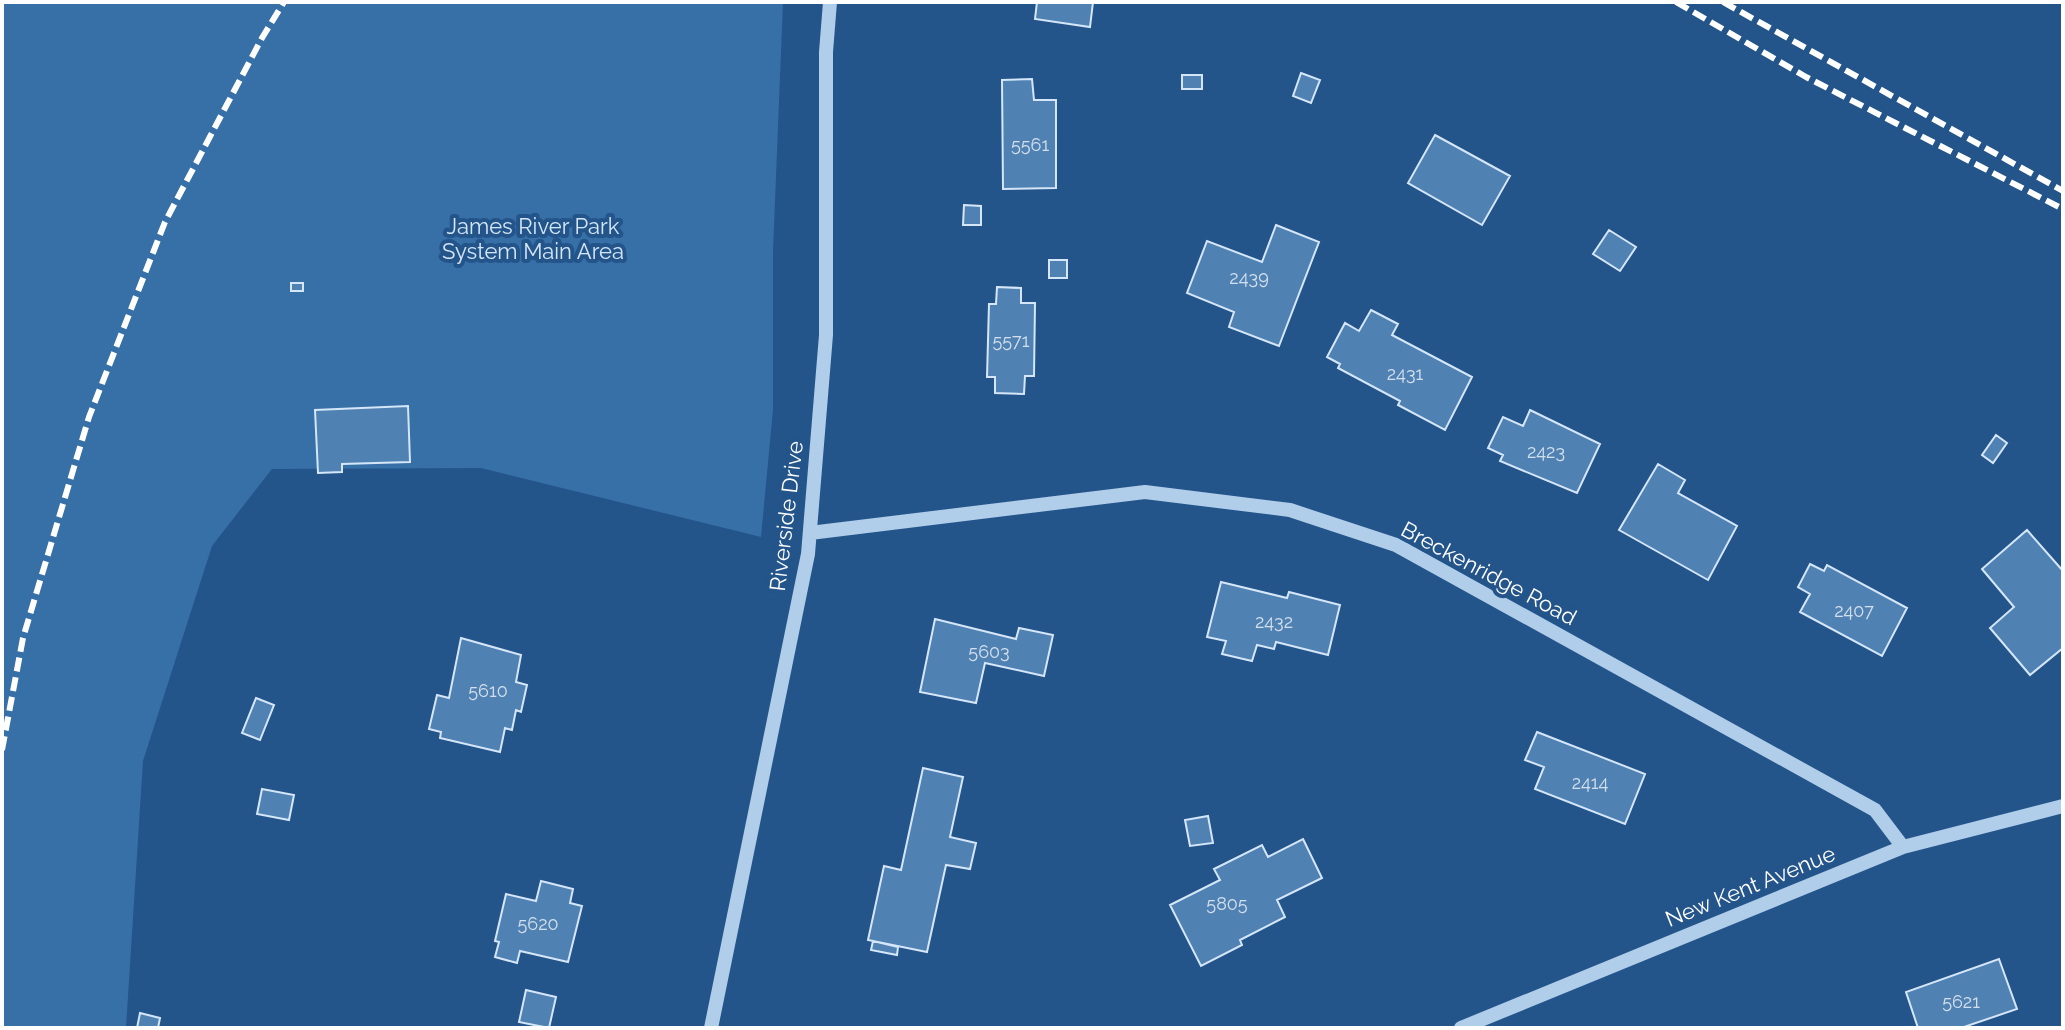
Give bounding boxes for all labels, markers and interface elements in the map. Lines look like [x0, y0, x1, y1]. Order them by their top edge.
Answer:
house number: 5561 [1011, 134, 1049, 155]
park label: James River Park System Main Area [442, 213, 624, 264]
house number: 2439 [1229, 267, 1269, 288]
house number: 5571 [993, 330, 1030, 351]
house number: 2431 [1387, 363, 1424, 384]
street label: Riverside Drive [764, 439, 808, 593]
house number: 2423 [1527, 441, 1565, 462]
street label: Breckenridge Road [1397, 516, 1581, 630]
house number: 2407 [1834, 600, 1874, 621]
house number: 2432 [1255, 611, 1293, 632]
house number: 5603 [968, 641, 1010, 662]
house number: 5610 [468, 680, 508, 701]
house number: 2414 [1572, 772, 1609, 793]
street label: New Kent Avenue [1661, 840, 1839, 932]
house number: 5805 [1206, 893, 1248, 914]
house number: 5620 [517, 913, 559, 934]
house number: 5621 [1942, 991, 1980, 1012]

